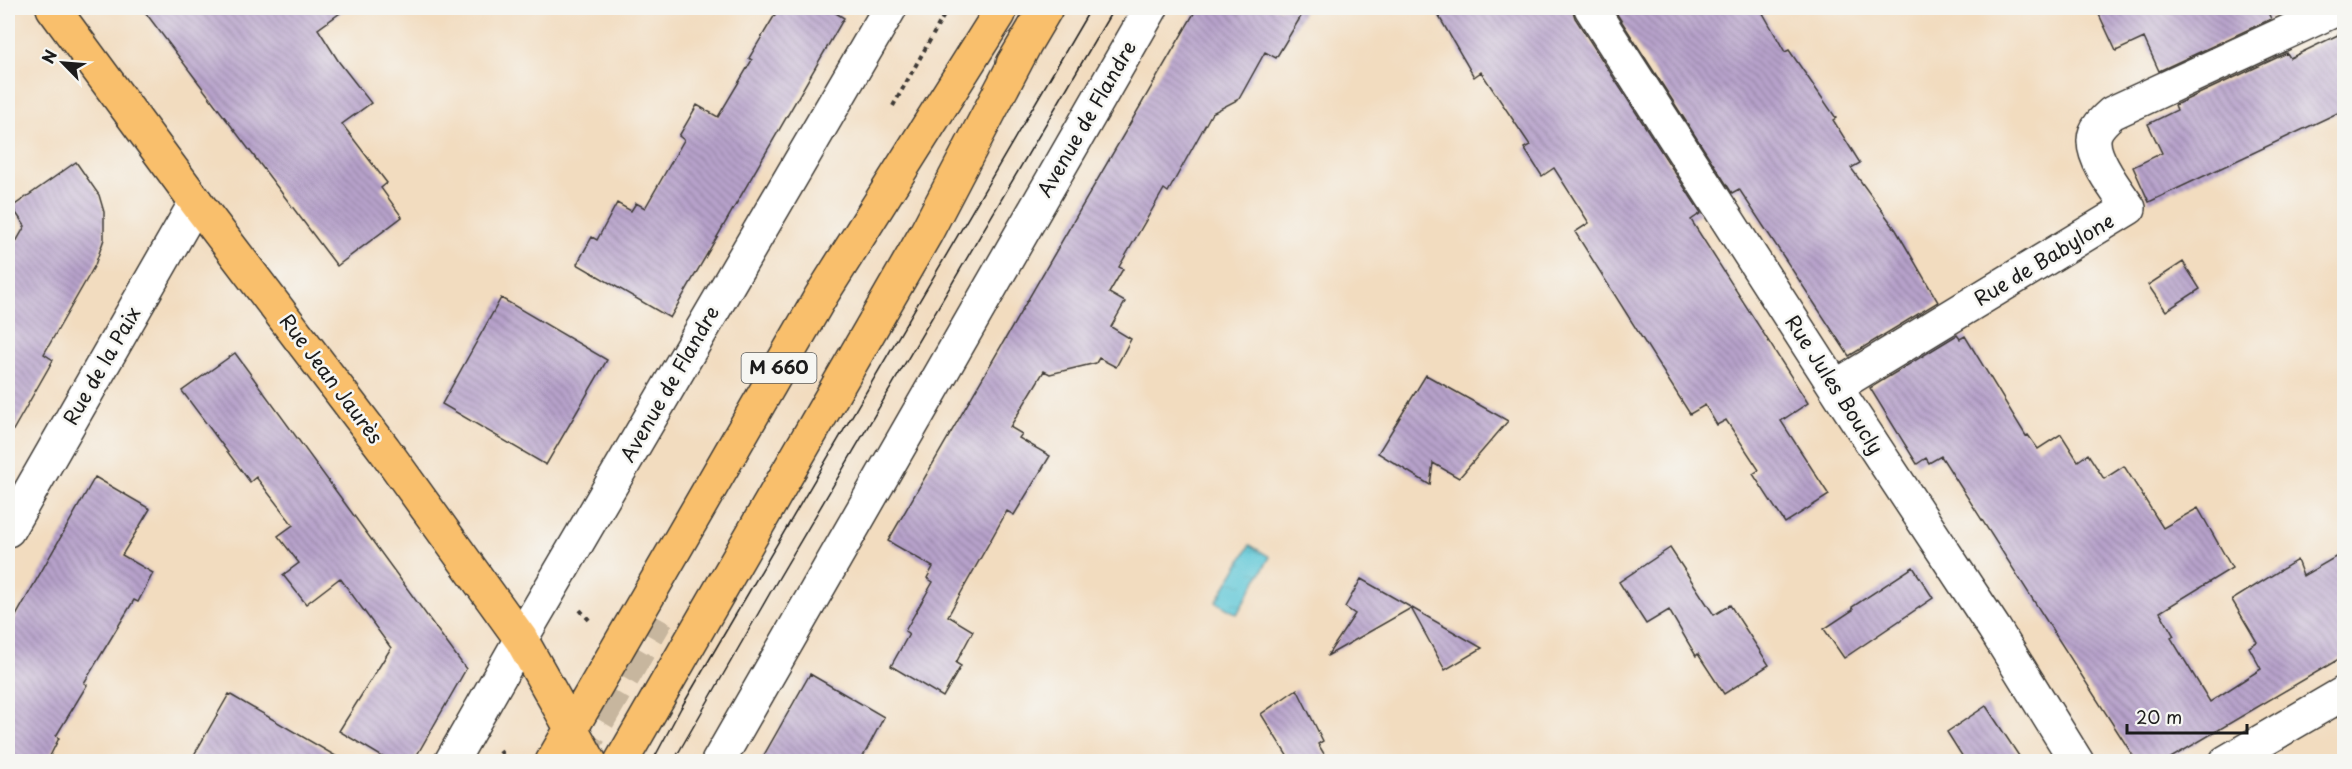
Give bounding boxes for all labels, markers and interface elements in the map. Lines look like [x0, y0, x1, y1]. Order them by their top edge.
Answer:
north arrow [33, 33, 93, 93]
street label: Avenue de Flandre [1029, 35, 1143, 202]
text: N [35, 45, 62, 67]
street label: Rue de Babylone [1968, 205, 2119, 313]
street label: Avenue de Flandre [612, 300, 726, 467]
street label: Rue de la Paix [55, 301, 147, 430]
street label: Rue Jean Jaurès [273, 307, 391, 450]
street label: Rue Jules Boucly [1778, 309, 1891, 460]
road number: M 660 [742, 353, 816, 383]
scale bar [2127, 697, 2247, 735]
text: 20 m [2136, 703, 2182, 730]

